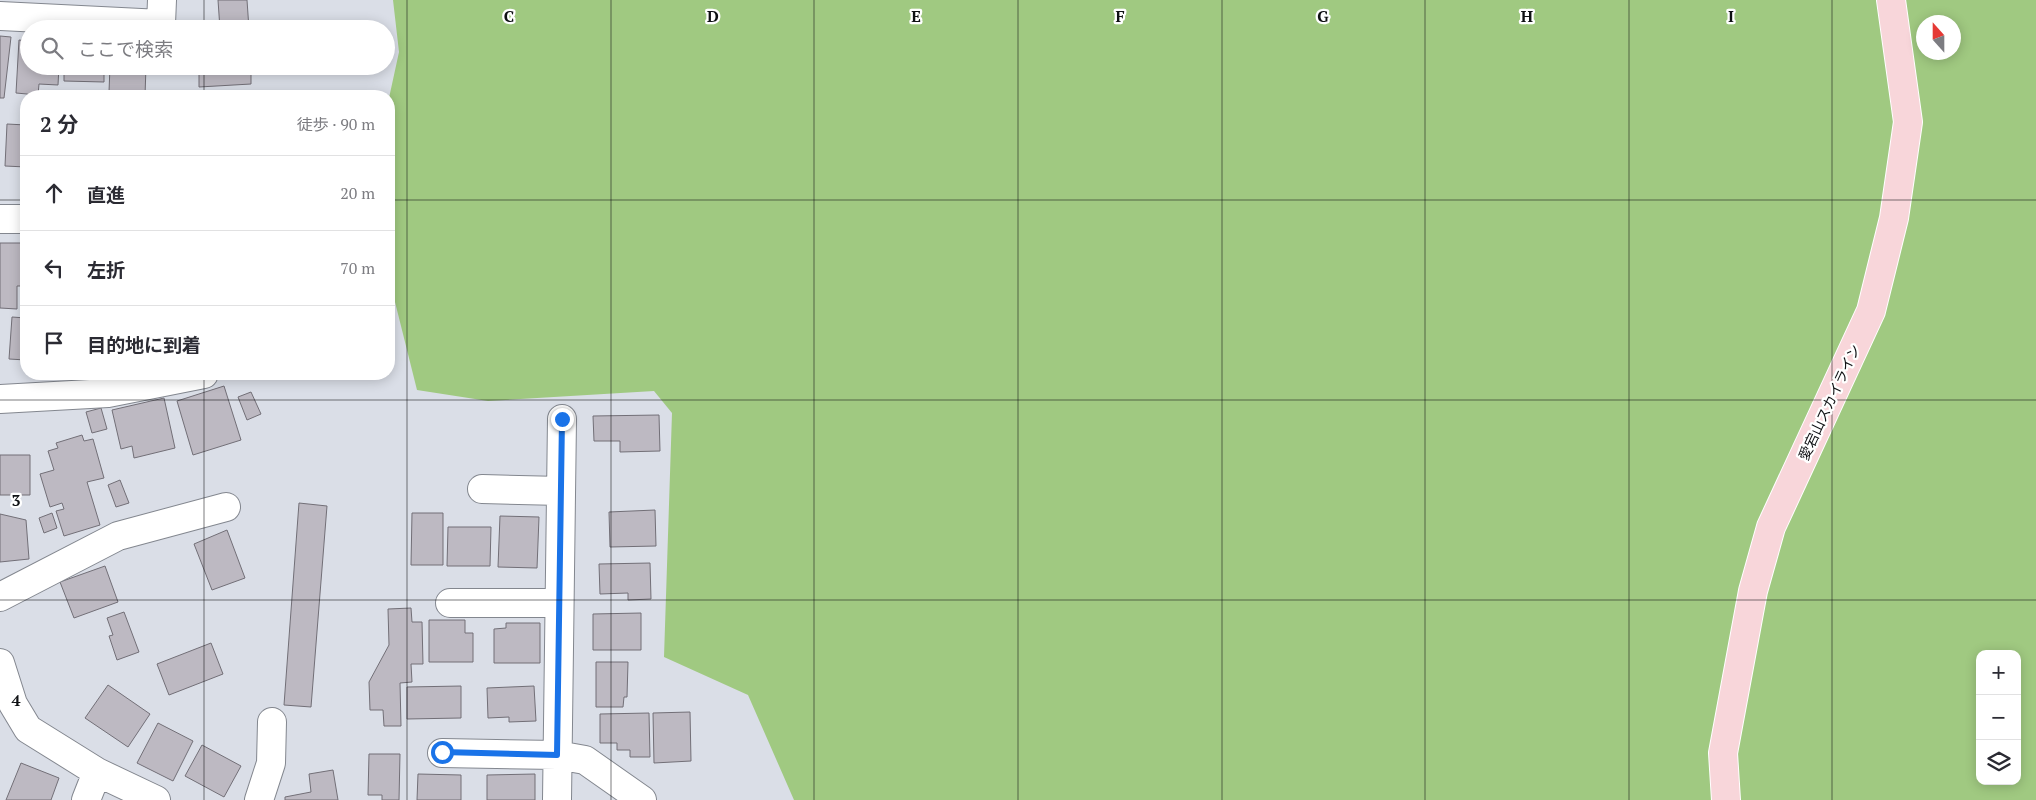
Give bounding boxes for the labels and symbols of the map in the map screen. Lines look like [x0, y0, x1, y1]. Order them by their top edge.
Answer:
text: C [504, 5, 514, 27]
text: D [707, 5, 719, 27]
text: E [911, 5, 921, 27]
text: F [1115, 5, 1125, 27]
text: G [1317, 5, 1329, 27]
text: H [1521, 5, 1533, 27]
text: I [1728, 5, 1734, 27]
north arrow [1916, 15, 1961, 60]
street label: 愛宕山スカイライン [1794, 341, 1864, 463]
route end [551, 408, 574, 431]
text: 3 [11, 489, 21, 511]
text: 4 [11, 689, 21, 711]
route start [431, 741, 454, 764]

